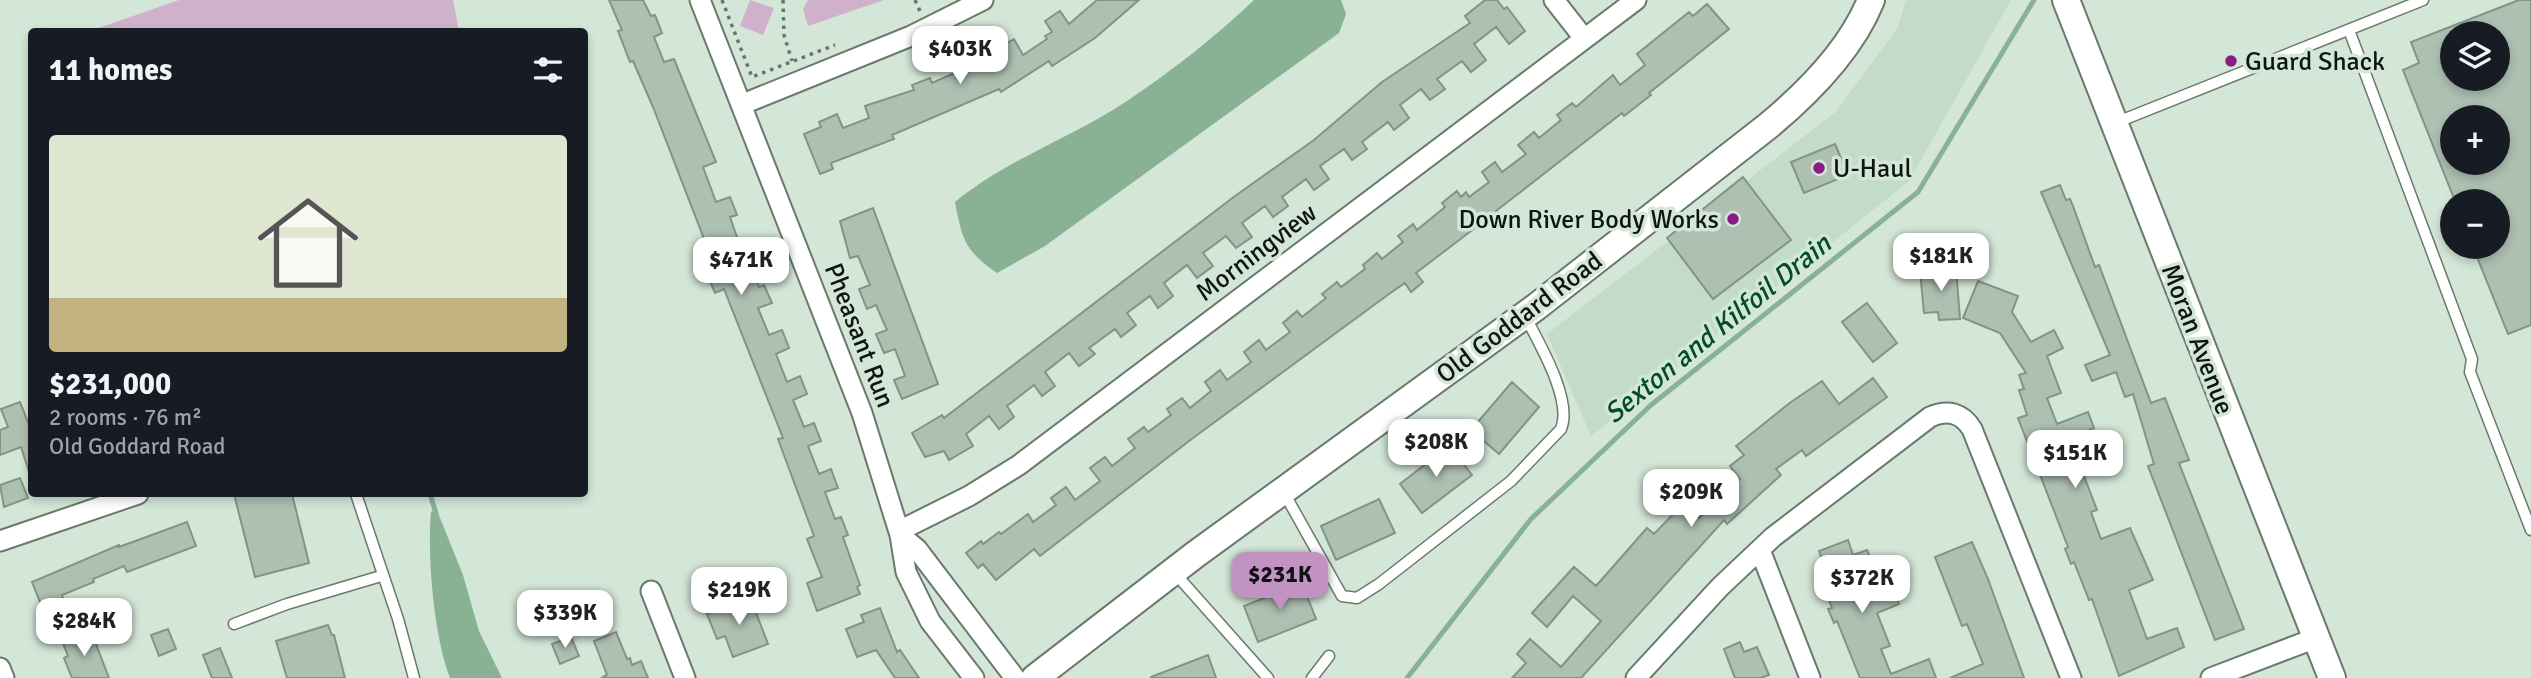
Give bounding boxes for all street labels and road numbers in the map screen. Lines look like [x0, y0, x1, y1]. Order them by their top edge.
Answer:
street label: Morningview [1190, 197, 1324, 309]
street label: Old Goddard Road [1430, 245, 1609, 391]
street label: Pheasant Run [817, 259, 901, 412]
street label: Moran Avenue [2154, 260, 2240, 419]

